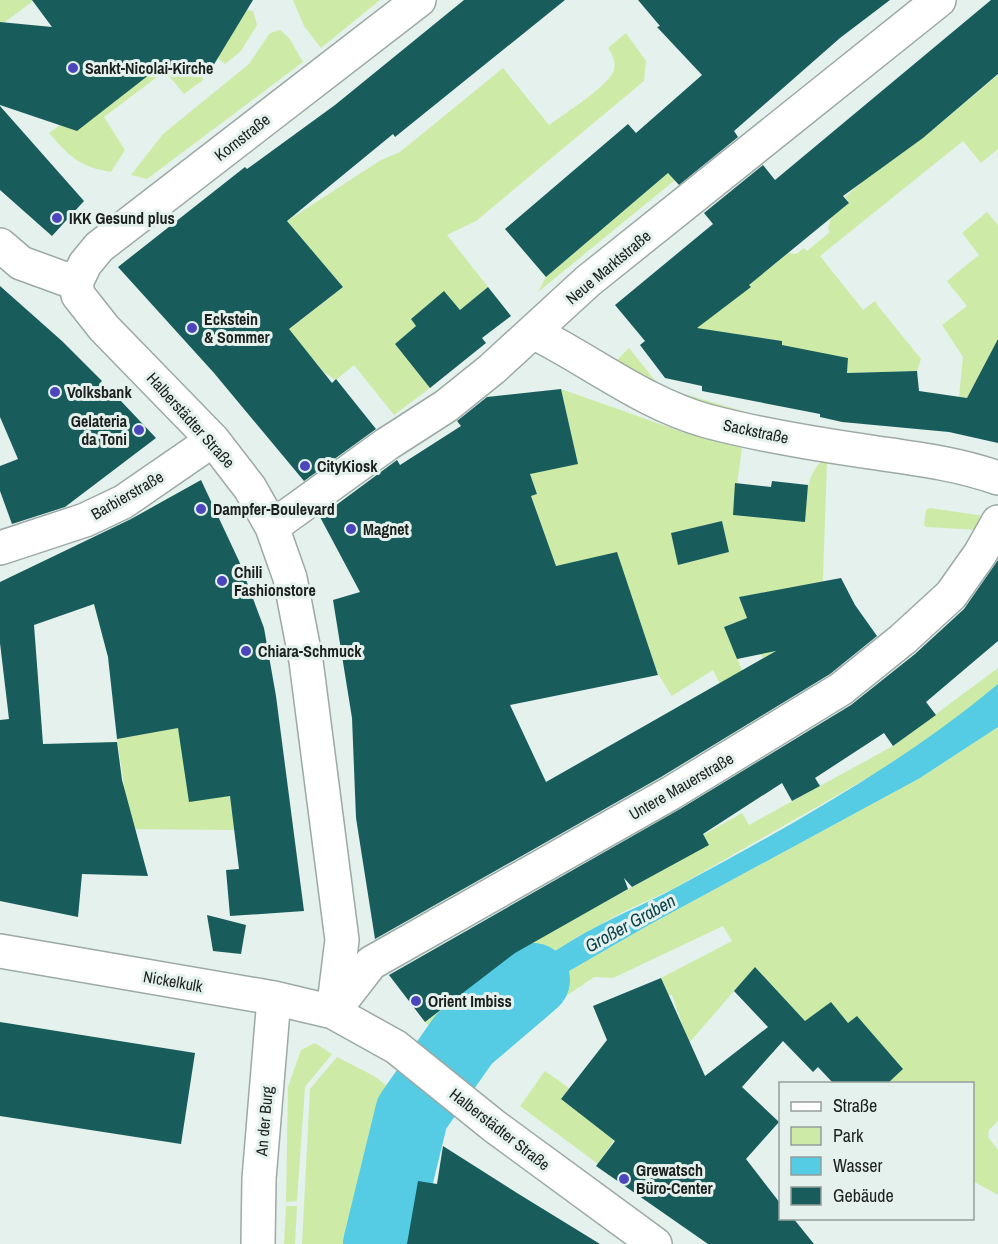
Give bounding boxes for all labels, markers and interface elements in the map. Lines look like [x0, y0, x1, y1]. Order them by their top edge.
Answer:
place label: Sankt-Nicolai-Kirche [85, 57, 213, 79]
marker: Sankt-Nicolai-Kirche [66, 61, 80, 75]
street label: Kornstraße [210, 108, 274, 166]
place label: IKK Gesund plus [69, 207, 175, 229]
marker: IKK Gesund plus [50, 211, 64, 225]
street label: Neue Marktstraße [561, 225, 655, 309]
place label: Eckstein & Sommer [204, 308, 271, 348]
marker: Eckstein & Sommer [185, 321, 199, 335]
street label: Halberstädter Straße [142, 367, 240, 473]
place label: Volksbank [67, 381, 132, 403]
marker: Volksbank [48, 385, 62, 399]
place label: Gelateria da Toni [71, 410, 128, 450]
street label: Sackstraße [721, 413, 791, 449]
marker: Gelateria da Toni [132, 423, 146, 437]
place label: CityKiosk [317, 455, 378, 477]
marker: CityKiosk [298, 459, 312, 473]
street label: Barbierstraße [87, 465, 167, 525]
place label: Dampfer-Boulevard [213, 498, 335, 520]
marker: Dampfer-Boulevard [194, 502, 208, 516]
place label: Magnet [363, 518, 410, 540]
marker: Magnet [344, 522, 358, 536]
place label: Chili Fashionstore [234, 561, 316, 601]
marker: Chili Fashionstore [215, 574, 229, 588]
place label: Chiara-Schmuck [258, 640, 362, 662]
marker: Chiara-Schmuck [239, 644, 253, 658]
street label: Untere Mauerstraße [625, 747, 737, 825]
water label: Großer Graben [580, 888, 680, 958]
street label: Nickelkulk [142, 965, 205, 997]
place label: Orient Imbiss [428, 990, 512, 1012]
marker: Orient Imbiss [409, 994, 423, 1008]
legend [779, 1082, 974, 1220]
street label: Halberstädter Straße [445, 1083, 555, 1175]
street label: An der Burg [250, 1084, 278, 1158]
text: Straße [833, 1093, 877, 1118]
text: Park [833, 1123, 864, 1148]
text: Wasser [833, 1153, 883, 1178]
place label: Grewatsch Büro-Center [636, 1159, 713, 1199]
marker: Grewatsch Büro-Center [617, 1172, 631, 1186]
text: Gebäude [833, 1183, 894, 1208]

